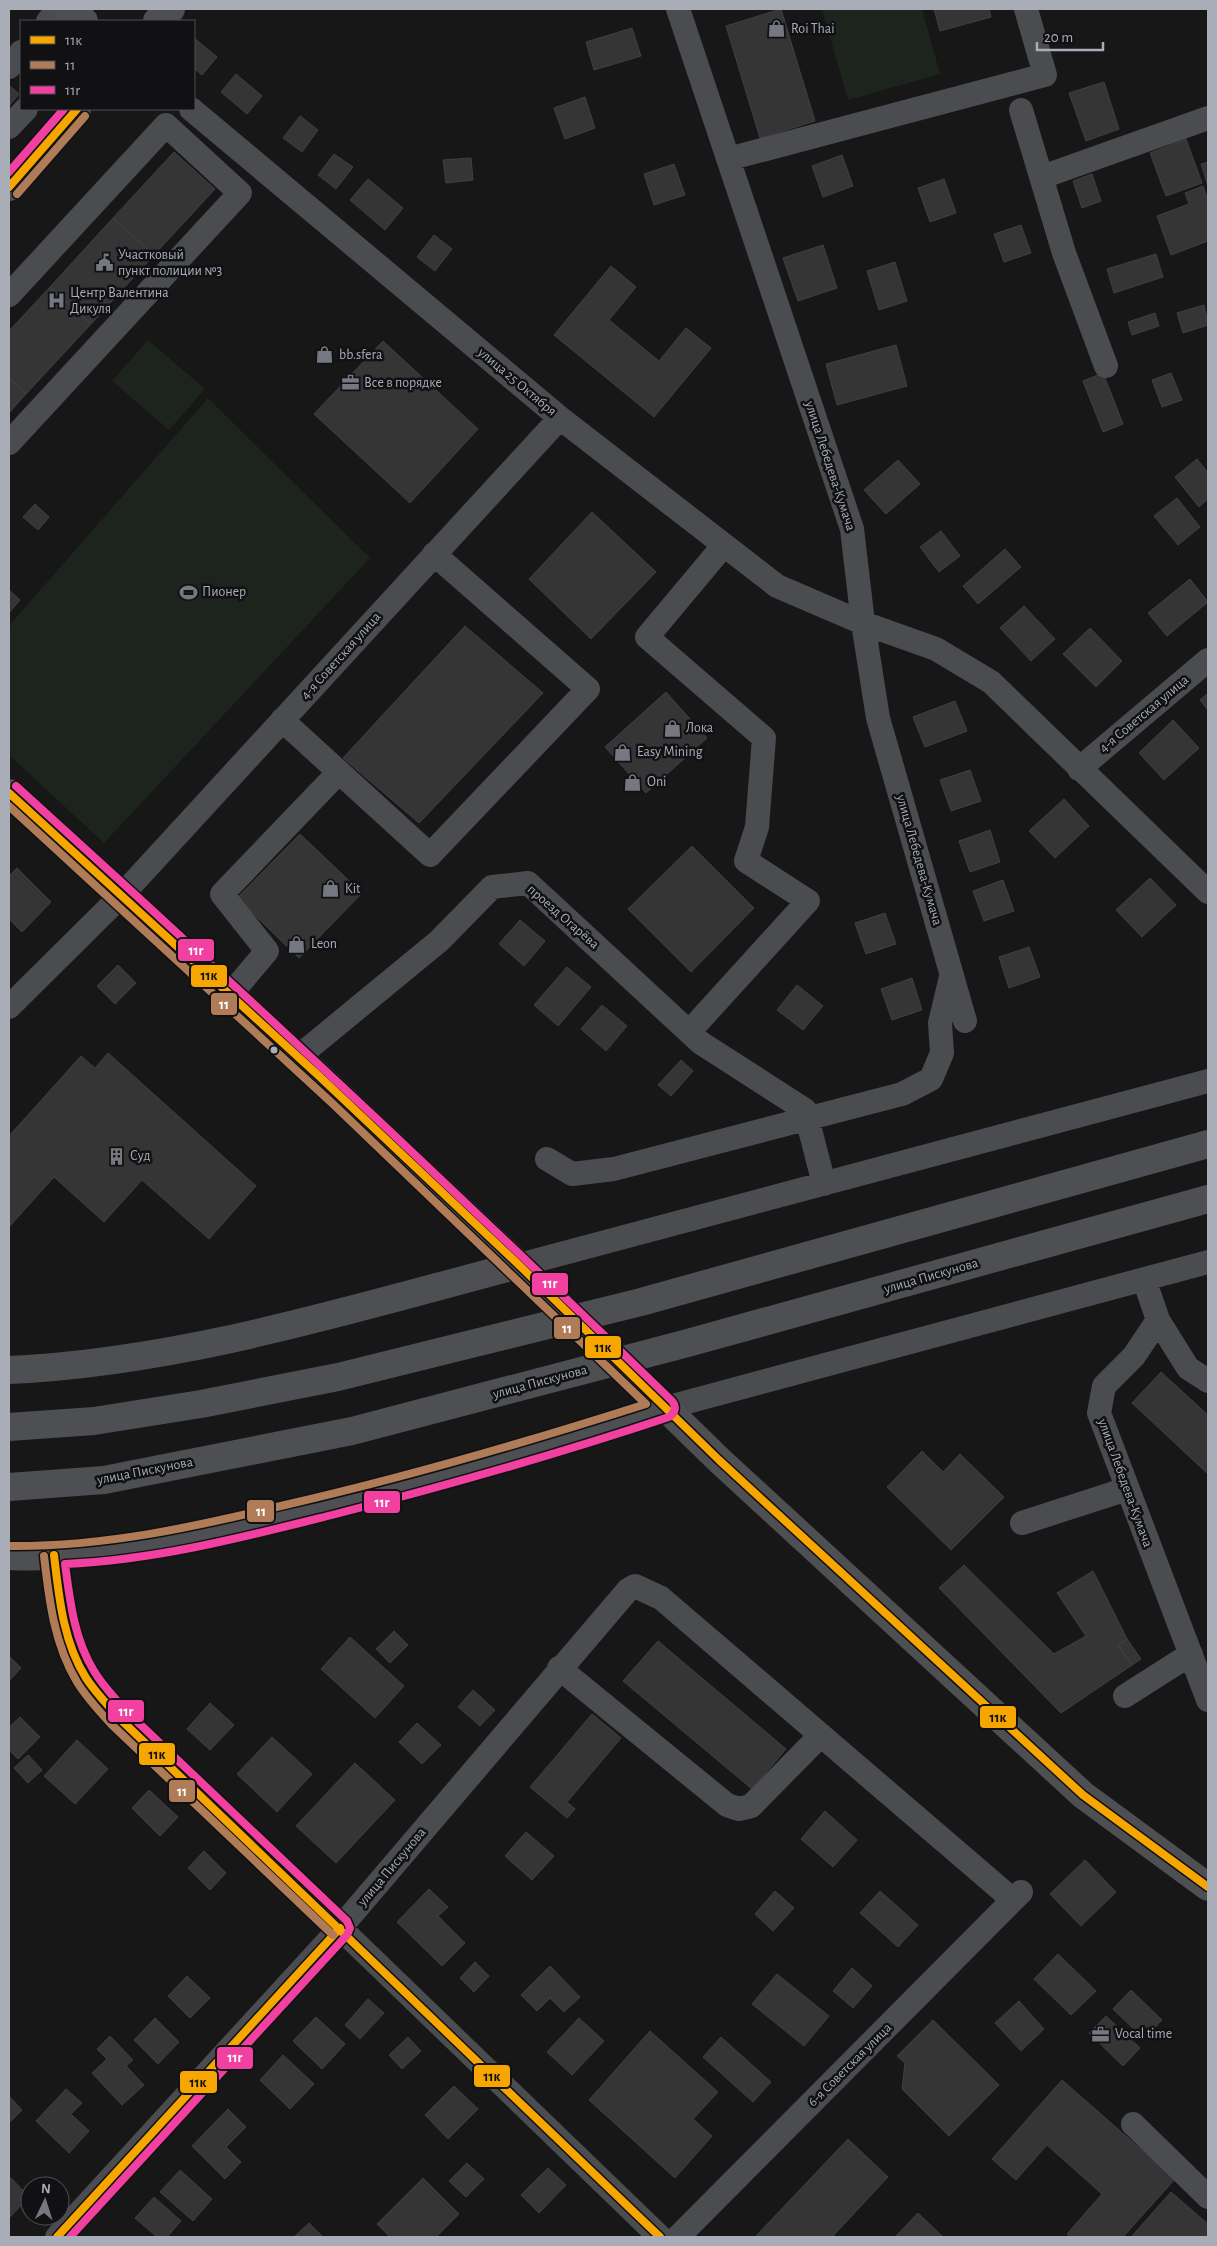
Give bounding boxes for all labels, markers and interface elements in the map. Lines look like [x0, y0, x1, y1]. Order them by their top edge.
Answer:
shop icon: Roi Thai [767, 19, 787, 39]
legend [20, 20, 195, 110]
scale bar [1037, 20, 1103, 52]
place label: Roi Thai [791, 22, 835, 36]
text: 20 m [1044, 30, 1073, 45]
text: 11к [65, 33, 82, 48]
text: 11 [65, 58, 75, 73]
text: 11r [65, 83, 80, 98]
place label: Участковый пункт полиции №3 [118, 248, 223, 278]
public building icon: Участковый пункт полиции №3 [94, 253, 114, 273]
place label: Центр Валентина Дикуля [70, 286, 169, 316]
hospital icon: Центр Валентина Дикуля [46, 291, 66, 311]
shop icon: bb.sfera [315, 345, 335, 365]
street label: улица 25 Октября [474, 345, 559, 419]
place label: bb.sfera [339, 348, 383, 362]
office icon: Все в порядке [340, 373, 360, 393]
place label: Все в порядке [364, 376, 442, 390]
street label: улица Лебедева-Кумача [802, 398, 858, 533]
sports icon: Пионер [178, 582, 198, 602]
place label: Пионер [202, 585, 246, 599]
street label: 4-я Советская улица [298, 609, 384, 702]
street label: 4-я Советская улица [1097, 672, 1192, 755]
shop icon: Лока [662, 718, 682, 738]
place label: Лока [686, 721, 714, 735]
shop icon: Easy Mining [613, 742, 633, 762]
place label: Easy Mining [637, 745, 703, 759]
shop icon: Oni [623, 772, 643, 792]
place label: Oni [647, 775, 667, 789]
street label: улица Лебедева-Кумача [893, 792, 945, 928]
shop icon: Kit [321, 879, 341, 899]
place label: Kit [345, 882, 361, 896]
street label: проезд Огарёва [525, 882, 602, 952]
shop icon: Leon [287, 934, 307, 954]
place label: Leon [311, 937, 337, 951]
line badge: 11r [177, 938, 215, 962]
text: 11r [189, 944, 204, 958]
line badge: 11к [190, 964, 228, 988]
text: 11к [200, 969, 218, 983]
line badge: 11 [210, 992, 238, 1016]
text: 11 [219, 998, 229, 1012]
unlabelled marker [269, 1045, 279, 1055]
building icon: Суд [106, 1146, 126, 1166]
place label: Суд [130, 1149, 150, 1163]
street label: улица Пискунова [881, 1256, 980, 1296]
line badge: 11r [531, 1272, 569, 1296]
text: 11r [543, 1277, 558, 1291]
line badge: 11 [553, 1316, 581, 1340]
text: 11 [562, 1322, 572, 1336]
line badge: 11к [584, 1335, 622, 1359]
text: 11к [594, 1341, 612, 1355]
street label: улица Пискунова [490, 1363, 589, 1402]
street label: улица Лебедева-Кумача [1095, 1416, 1155, 1550]
street label: улица Пискунова [95, 1455, 195, 1487]
line badge: 11r [363, 1490, 401, 1514]
text: 11r [375, 1496, 390, 1510]
line badge: 11 [246, 1499, 275, 1523]
text: 11 [256, 1505, 266, 1519]
line badge: 11r [107, 1699, 145, 1723]
text: 11r [119, 1705, 134, 1719]
line badge: 11к [979, 1705, 1017, 1729]
text: 11к [989, 1711, 1007, 1725]
line badge: 11к [138, 1742, 176, 1766]
text: 11к [148, 1748, 166, 1762]
line badge: 11 [168, 1779, 196, 1803]
text: 11 [177, 1785, 187, 1799]
street label: улица Пискунова [355, 1825, 429, 1909]
street label: 6-я Советская улица [806, 2020, 895, 2109]
office icon: Vocal time [1091, 2024, 1111, 2044]
place label: Vocal time [1115, 2027, 1172, 2041]
line badge: 11r [216, 2046, 254, 2070]
text: 11r [228, 2051, 243, 2065]
line badge: 11к [473, 2064, 511, 2088]
line badge: 11к [179, 2070, 218, 2094]
text: 11к [483, 2070, 501, 2084]
text: 11к [189, 2076, 207, 2090]
north arrow [20, 2176, 70, 2226]
text: N [40, 2182, 51, 2196]

